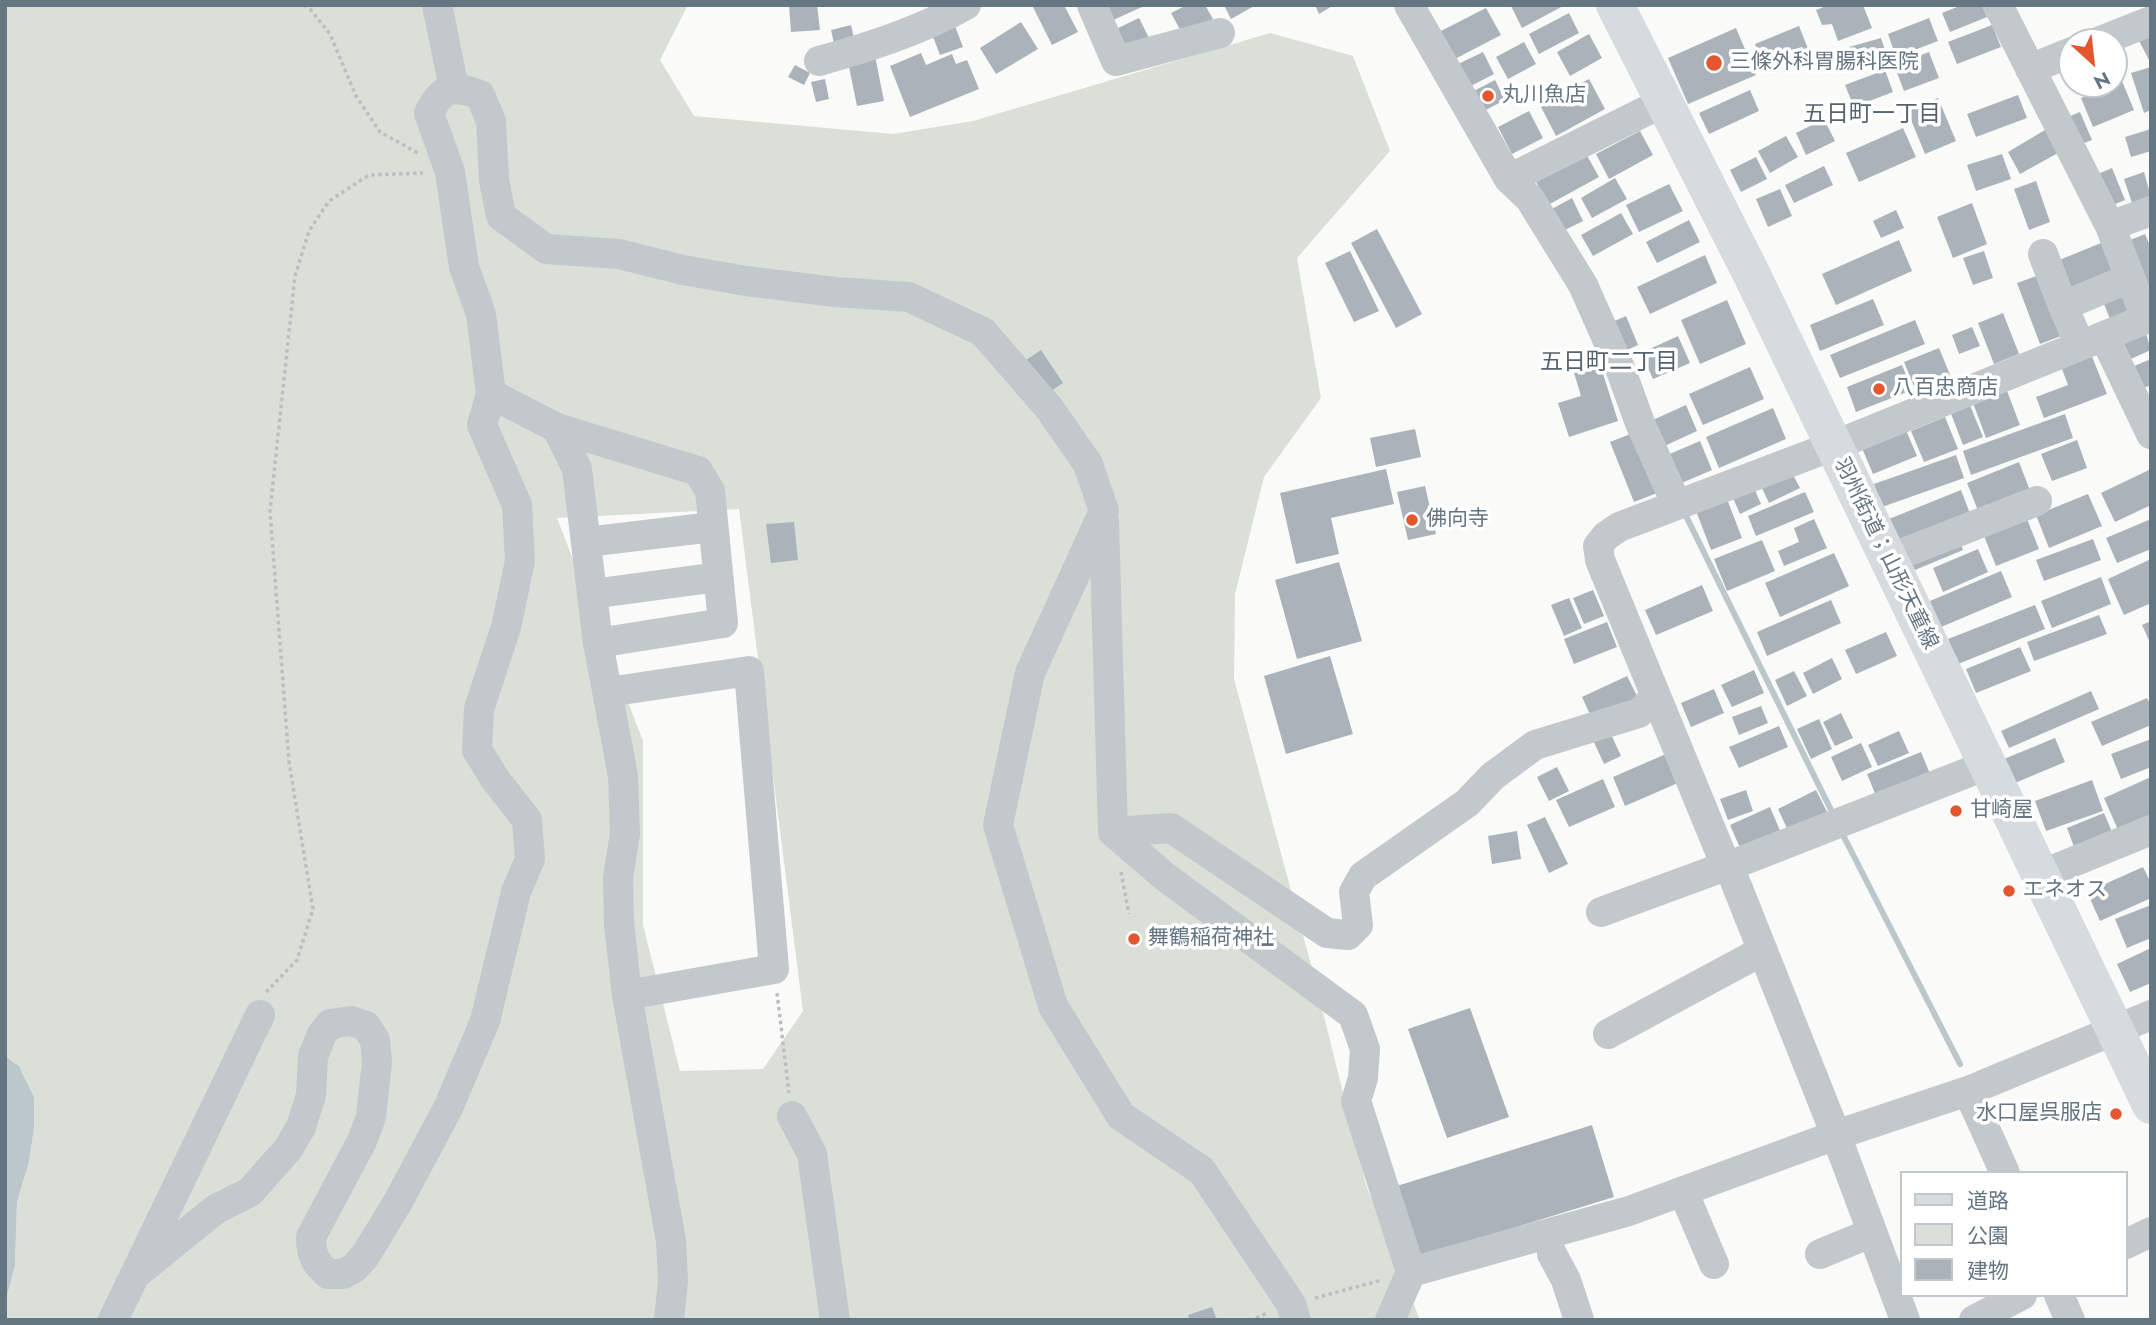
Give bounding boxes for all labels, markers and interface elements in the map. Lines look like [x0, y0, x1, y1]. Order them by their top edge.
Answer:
north arrow [2058, 28, 2128, 98]
place label: 三條外科胃腸科医院 [1730, 50, 1919, 76]
marker: 三條外科胃腸科医院 [1704, 53, 1724, 73]
text: N [2089, 65, 2115, 96]
place label: 丸川魚店 [1502, 83, 1586, 109]
marker: 丸川魚店 [1480, 88, 1496, 104]
district label: 五日町一丁目 [1803, 101, 1941, 129]
district label: 五日町二丁目 [1540, 349, 1678, 377]
place label: 八百忠商店 [1893, 376, 1998, 402]
marker: 八百忠商店 [1871, 381, 1887, 397]
street label: 羽州街道；山形天童線 [1828, 454, 1942, 654]
place label: 佛向寺 [1426, 507, 1489, 533]
marker: 佛向寺 [1404, 512, 1420, 528]
place label: 甘崎屋 [1970, 798, 2033, 824]
marker: 甘崎屋 [1948, 803, 1964, 819]
place label: エネオス [2023, 878, 2107, 904]
marker: エネオス [2001, 883, 2017, 899]
place label: 舞鶴稲荷神社 [1148, 926, 1274, 952]
marker: 舞鶴稲荷神社 [1126, 931, 1142, 947]
place label: 水口屋呉服店 [1976, 1101, 2102, 1127]
marker: 水口屋呉服店 [2108, 1106, 2124, 1122]
legend [1900, 1171, 2128, 1297]
text: 道路 [1967, 1186, 2009, 1216]
text: 公園 [1967, 1221, 2009, 1251]
text: 建物 [1967, 1256, 2009, 1286]

